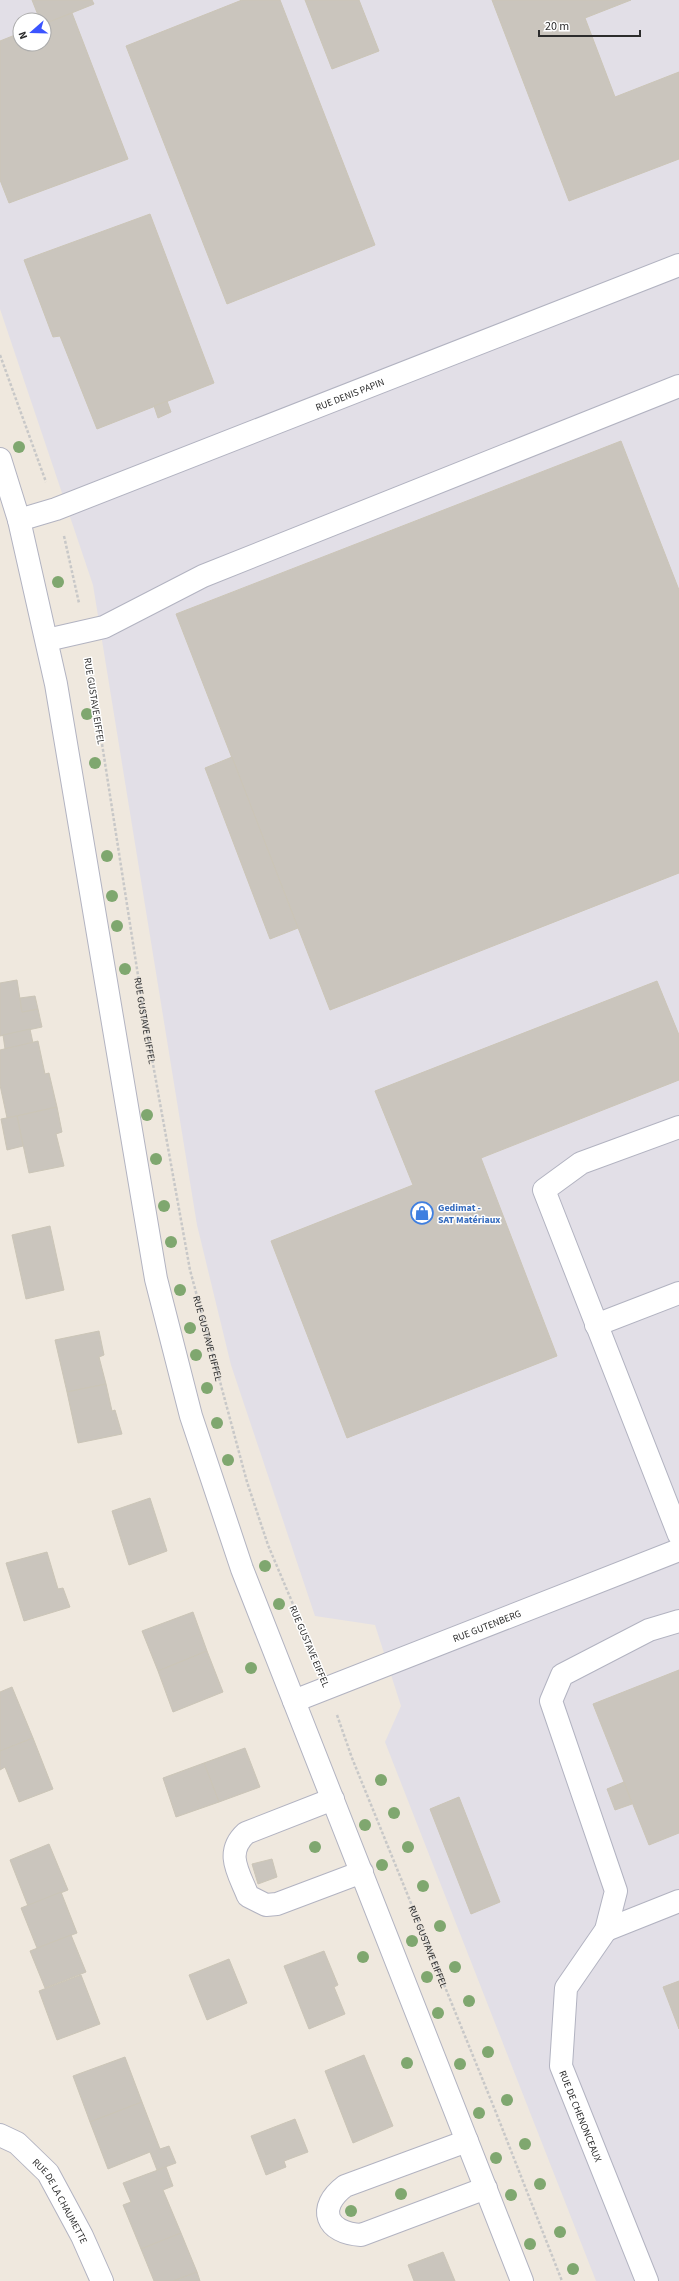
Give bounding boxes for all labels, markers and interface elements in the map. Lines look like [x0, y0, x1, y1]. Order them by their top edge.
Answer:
north arrow [12, 12, 52, 52]
scale bar [539, 12, 640, 38]
text: 20 m [545, 18, 569, 35]
text: N [15, 29, 31, 41]
street label: RUE DENIS PAPIN [314, 375, 386, 415]
street label: RUE GUSTAVE EIFFEL [80, 657, 108, 746]
street label: RUE GUSTAVE EIFFEL [130, 976, 159, 1065]
shop icon: Gedimat - SAT Matériaux [409, 1200, 435, 1226]
place label: Gedimat - SAT Matériaux [438, 1201, 501, 1227]
street label: RUE GUSTAVE EIFFEL [189, 1294, 226, 1383]
street label: RUE GUSTAVE EIFFEL [286, 1603, 333, 1690]
street label: RUE GUTENBERG [451, 1607, 523, 1646]
street label: RUE GUSTAVE EIFFEL [405, 1904, 451, 1990]
street label: RUE DE CHENONCEAUX [555, 2068, 605, 2164]
street label: RUE DE LA CHAUMETTE [29, 2156, 90, 2246]

